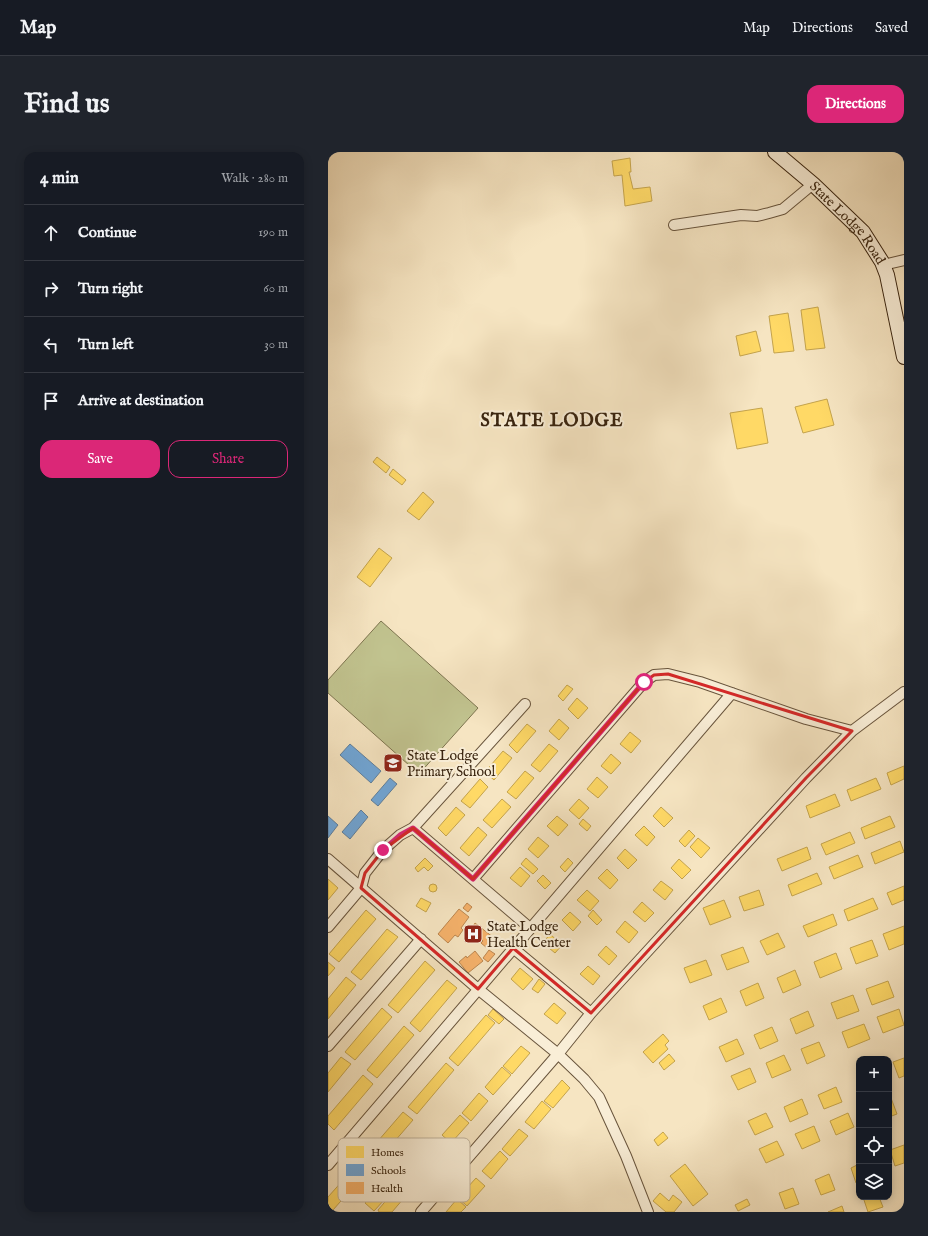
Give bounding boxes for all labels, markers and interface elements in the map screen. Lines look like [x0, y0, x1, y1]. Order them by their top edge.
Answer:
text: Map [20, 16, 56, 40]
text: Map [743, 19, 770, 37]
text: Directions [792, 19, 853, 37]
text: Saved [875, 19, 908, 37]
button: Directions [807, 85, 904, 123]
text: Find us [24, 87, 110, 122]
text: 4 min [40, 168, 79, 189]
text: Walk · 280 m [221, 170, 288, 187]
street label: State Lodge Road [805, 178, 889, 268]
icon: ahead [40, 222, 62, 244]
text: Continue [78, 223, 136, 242]
text: 190 m [258, 224, 288, 241]
icon: right [40, 278, 62, 300]
text: Turn right [78, 279, 143, 298]
text: 60 m [263, 280, 288, 297]
icon: left [40, 334, 62, 356]
text: Turn left [78, 335, 134, 354]
text: 30 m [264, 336, 288, 353]
icon: arrive [40, 390, 62, 412]
text: Arrive at destination [78, 391, 204, 410]
district label: STATE LODGE [481, 410, 623, 433]
button: Save [40, 440, 160, 478]
button: Share [168, 440, 288, 478]
route start [635, 673, 653, 691]
place label: State Lodge Primary School [407, 747, 496, 781]
school or university icon: State Lodge Primary School [382, 752, 404, 774]
route end [374, 841, 392, 859]
place label: State Lodge Health Center [487, 918, 571, 952]
hospital icon: State Lodge Health Center [462, 923, 484, 945]
map controls [856, 1056, 892, 1200]
button: + [856, 1056, 892, 1092]
button: − [856, 1092, 892, 1128]
button: locate [856, 1128, 892, 1164]
legend [338, 1138, 470, 1202]
text: Homes [371, 1146, 404, 1160]
text: Schools [371, 1164, 406, 1178]
button: layers [856, 1164, 892, 1200]
text: Health [371, 1182, 403, 1196]

